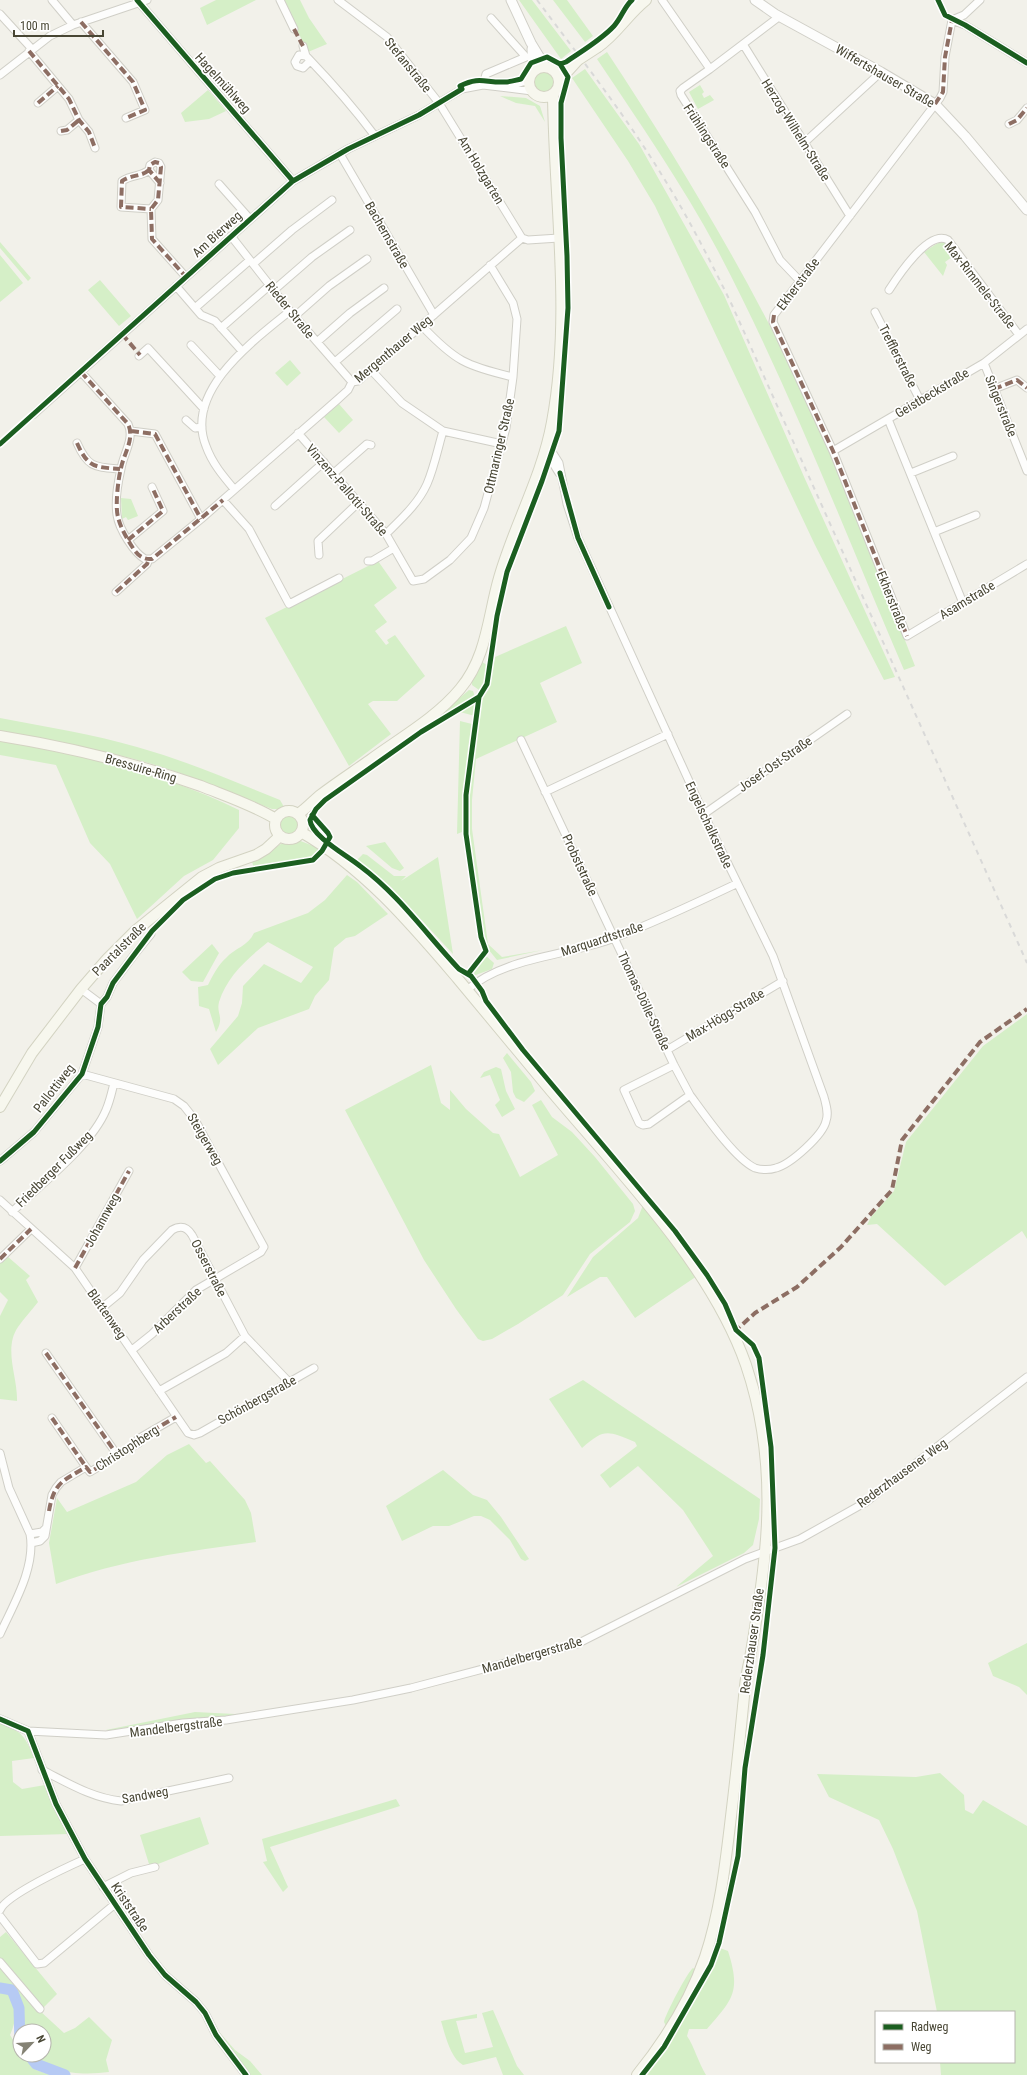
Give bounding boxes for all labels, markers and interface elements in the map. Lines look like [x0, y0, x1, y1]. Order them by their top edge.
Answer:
scale bar [14, 12, 103, 38]
text: 100 m [20, 19, 50, 33]
street label: Stefanstraße [381, 35, 435, 95]
street label: Wiffertshauser Straße [833, 41, 937, 111]
street label: Hagelmühlweg [192, 50, 254, 116]
street label: Herzog-Wilhelm-Straße [758, 76, 834, 184]
street label: Frühlingstraße [681, 101, 733, 171]
street label: Am Holzgarten [455, 133, 507, 207]
street label: Bachernstraße [362, 199, 412, 271]
street label: Am Bierweg [189, 208, 245, 260]
street label: Max-Rimmele-Straße [941, 239, 1019, 331]
street label: Ekherstraße [774, 255, 822, 313]
street label: Rieder Straße [262, 279, 318, 341]
street label: Mergenthauer Weg [351, 312, 435, 386]
street label: Trefflerstraße [876, 322, 920, 390]
street label: Geistbeckstraße [892, 365, 972, 421]
street label: Singerstraße [982, 373, 1020, 439]
street label: Ottmaringer Straße [481, 397, 517, 495]
street label: Vinzenz-Pallotti-Straße [303, 441, 391, 539]
street label: Ekherstraße [874, 569, 910, 631]
street label: Asamstraße [937, 578, 997, 622]
street label: Josef-Ost-Straße [735, 733, 815, 795]
street label: Bressuire-Ring [103, 751, 179, 785]
street label: Engelschalkstraße [682, 779, 736, 871]
street label: Probststraße [559, 832, 601, 898]
street label: Paartalstraße [89, 919, 149, 979]
street label: Marquardtstraße [559, 919, 645, 959]
street label: Thomas-Dölle-Straße [615, 949, 673, 1053]
street label: Max-Högg-Straße [683, 986, 767, 1044]
street label: Pallottiweg [30, 1061, 78, 1115]
street label: Steigerweg [184, 1110, 226, 1168]
street label: Friedberger Fußweg [13, 1128, 95, 1210]
street label: Johannweg [81, 1191, 123, 1249]
street label: Osserstraße [188, 1237, 230, 1299]
street label: Arberstraße [150, 1284, 204, 1336]
street label: Blattenweg [84, 1286, 130, 1342]
street label: Schönbergstraße [215, 1372, 299, 1428]
street label: Christophberg [93, 1422, 161, 1474]
street label: Rederzhausener Weg [854, 1435, 950, 1511]
street label: Rederzhauser Straße [737, 1587, 767, 1695]
street label: Mandelbergerstraße [480, 1634, 584, 1676]
street label: Mandelbergstraße [129, 1714, 223, 1740]
street label: Sandweg [121, 1784, 169, 1806]
street label: Kriststraße [108, 1879, 152, 1935]
legend [875, 2011, 1015, 2063]
text: Radweg [911, 2020, 948, 2034]
north arrow [12, 2023, 52, 2063]
text: N [33, 2033, 48, 2045]
text: Weg [911, 2040, 932, 2054]

